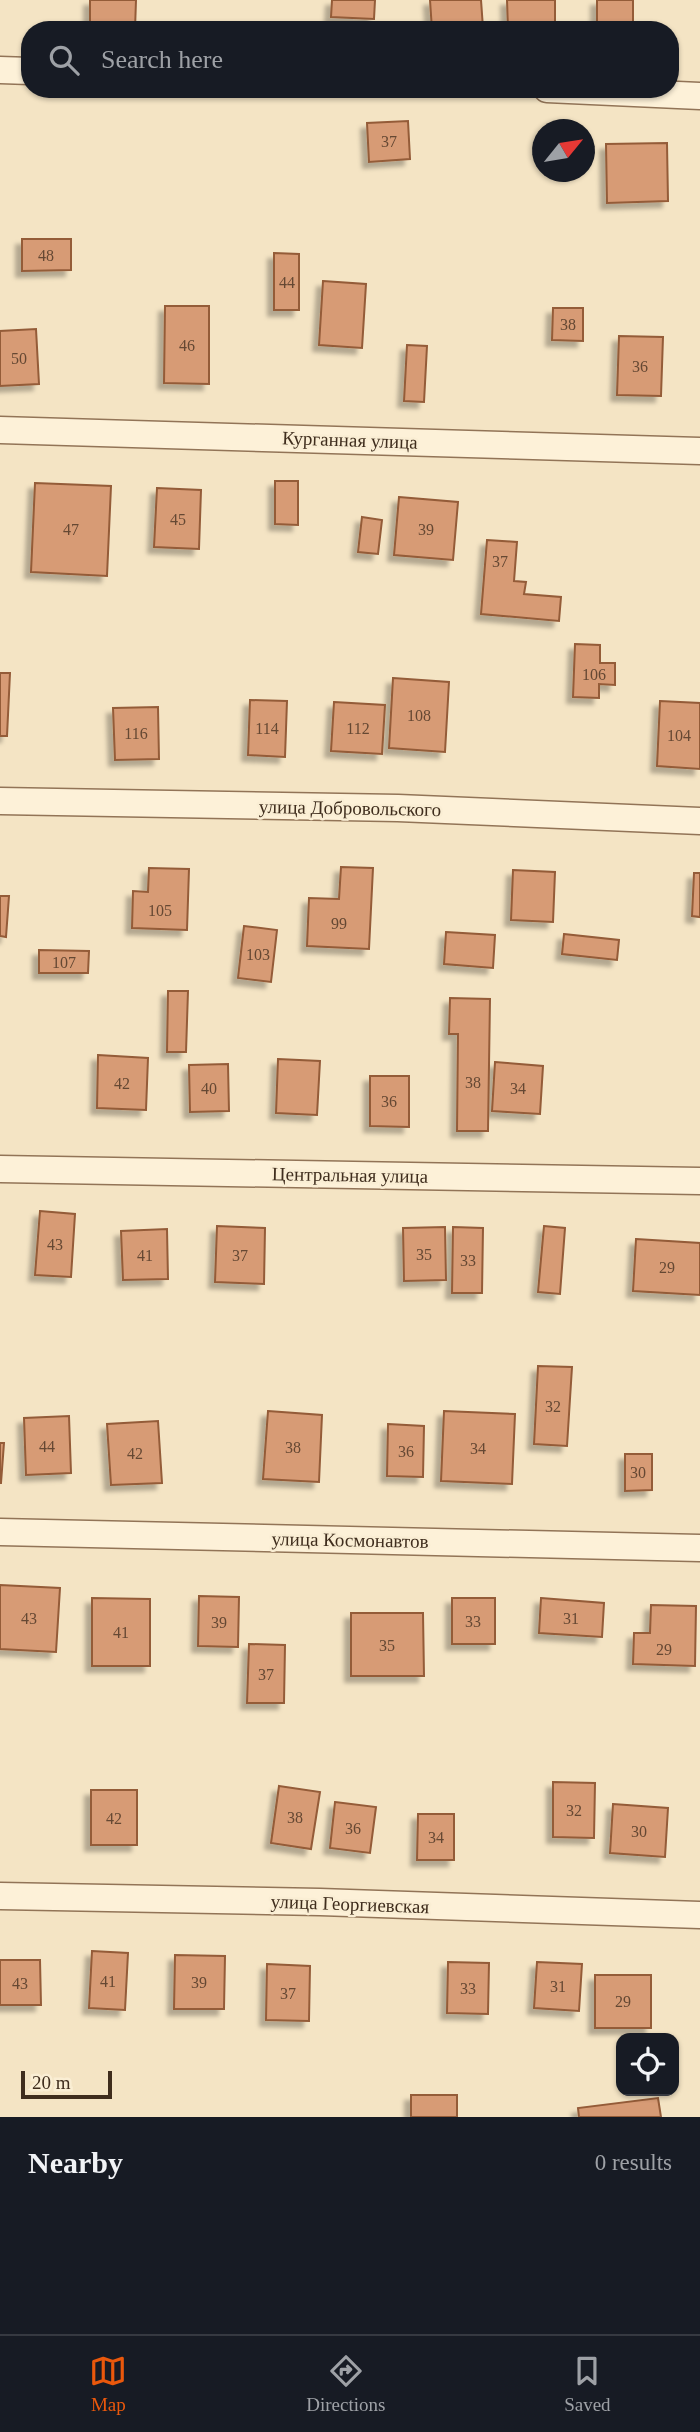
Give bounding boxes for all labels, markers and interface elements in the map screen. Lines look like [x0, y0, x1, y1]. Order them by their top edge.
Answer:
search box [21, 21, 679, 98]
icon: search [45, 41, 83, 79]
text: Search here [101, 45, 223, 74]
north arrow [532, 119, 595, 182]
house number: 37 [381, 133, 397, 150]
house number: 48 [38, 247, 54, 264]
house number: 44 [279, 274, 295, 291]
house number: 38 [560, 316, 576, 333]
house number: 46 [179, 337, 195, 354]
house number: 50 [11, 350, 27, 367]
house number: 36 [632, 358, 648, 375]
street label: Курганная улица [282, 427, 419, 453]
house number: 45 [170, 511, 186, 528]
house number: 47 [63, 521, 79, 538]
house number: 39 [418, 521, 434, 538]
house number: 37 [492, 553, 508, 570]
house number: 106 [582, 666, 606, 683]
house number: 108 [407, 707, 431, 724]
house number: 114 [255, 720, 279, 737]
house number: 112 [346, 720, 370, 737]
house number: 116 [124, 725, 148, 742]
house number: 104 [667, 727, 691, 744]
street label: улица Добровольского [259, 796, 441, 820]
house number: 105 [148, 902, 172, 919]
house number: 99 [331, 915, 347, 932]
house number: 103 [246, 946, 270, 963]
house number: 107 [52, 954, 76, 971]
house number: 38 [465, 1074, 481, 1091]
house number: 42 [114, 1075, 130, 1092]
house number: 40 [201, 1080, 217, 1097]
house number: 34 [510, 1080, 526, 1097]
house number: 36 [381, 1093, 397, 1110]
street label: Центральная улица [272, 1163, 429, 1187]
house number: 43 [47, 1236, 63, 1253]
house number: 35 [416, 1246, 432, 1263]
house number: 41 [137, 1247, 153, 1264]
house number: 37 [232, 1247, 248, 1264]
house number: 33 [460, 1252, 476, 1269]
house number: 29 [659, 1259, 675, 1276]
house number: 32 [545, 1398, 561, 1415]
house number: 44 [39, 1438, 55, 1455]
house number: 38 [285, 1439, 301, 1456]
house number: 34 [470, 1440, 486, 1457]
house number: 36 [398, 1443, 414, 1460]
house number: 42 [127, 1445, 143, 1462]
house number: 30 [630, 1464, 646, 1481]
street label: улица Космонавтов [271, 1528, 429, 1552]
house number: 43 [21, 1610, 37, 1627]
house number: 31 [563, 1610, 579, 1627]
house number: 33 [465, 1613, 481, 1630]
house number: 39 [211, 1614, 227, 1631]
house number: 41 [113, 1624, 129, 1641]
house number: 35 [379, 1637, 395, 1654]
house number: 29 [656, 1641, 672, 1658]
house number: 37 [258, 1666, 274, 1683]
house number: 32 [566, 1802, 582, 1819]
house number: 38 [287, 1809, 303, 1826]
house number: 42 [106, 1810, 122, 1827]
house number: 36 [345, 1820, 361, 1837]
house number: 30 [631, 1823, 647, 1840]
house number: 34 [428, 1829, 444, 1846]
street label: улица Георгиевская [270, 1891, 430, 1917]
house number: 41 [100, 1973, 116, 1990]
house number: 39 [191, 1974, 207, 1991]
house number: 43 [12, 1975, 28, 1992]
house number: 31 [550, 1978, 566, 1995]
house number: 33 [460, 1980, 476, 1997]
house number: 37 [280, 1985, 296, 2002]
house number: 29 [615, 1993, 631, 2010]
map controls [616, 2033, 679, 2096]
button: locate [616, 2033, 679, 2096]
scale bar [21, 2068, 112, 2100]
text: 20 m [32, 2072, 71, 2093]
text: Nearby [28, 2146, 123, 2179]
text: 0 results [595, 2150, 672, 2175]
tab: Map [89, 2352, 127, 2416]
tab: Directions [306, 2352, 385, 2416]
tab: Saved [564, 2352, 611, 2416]

